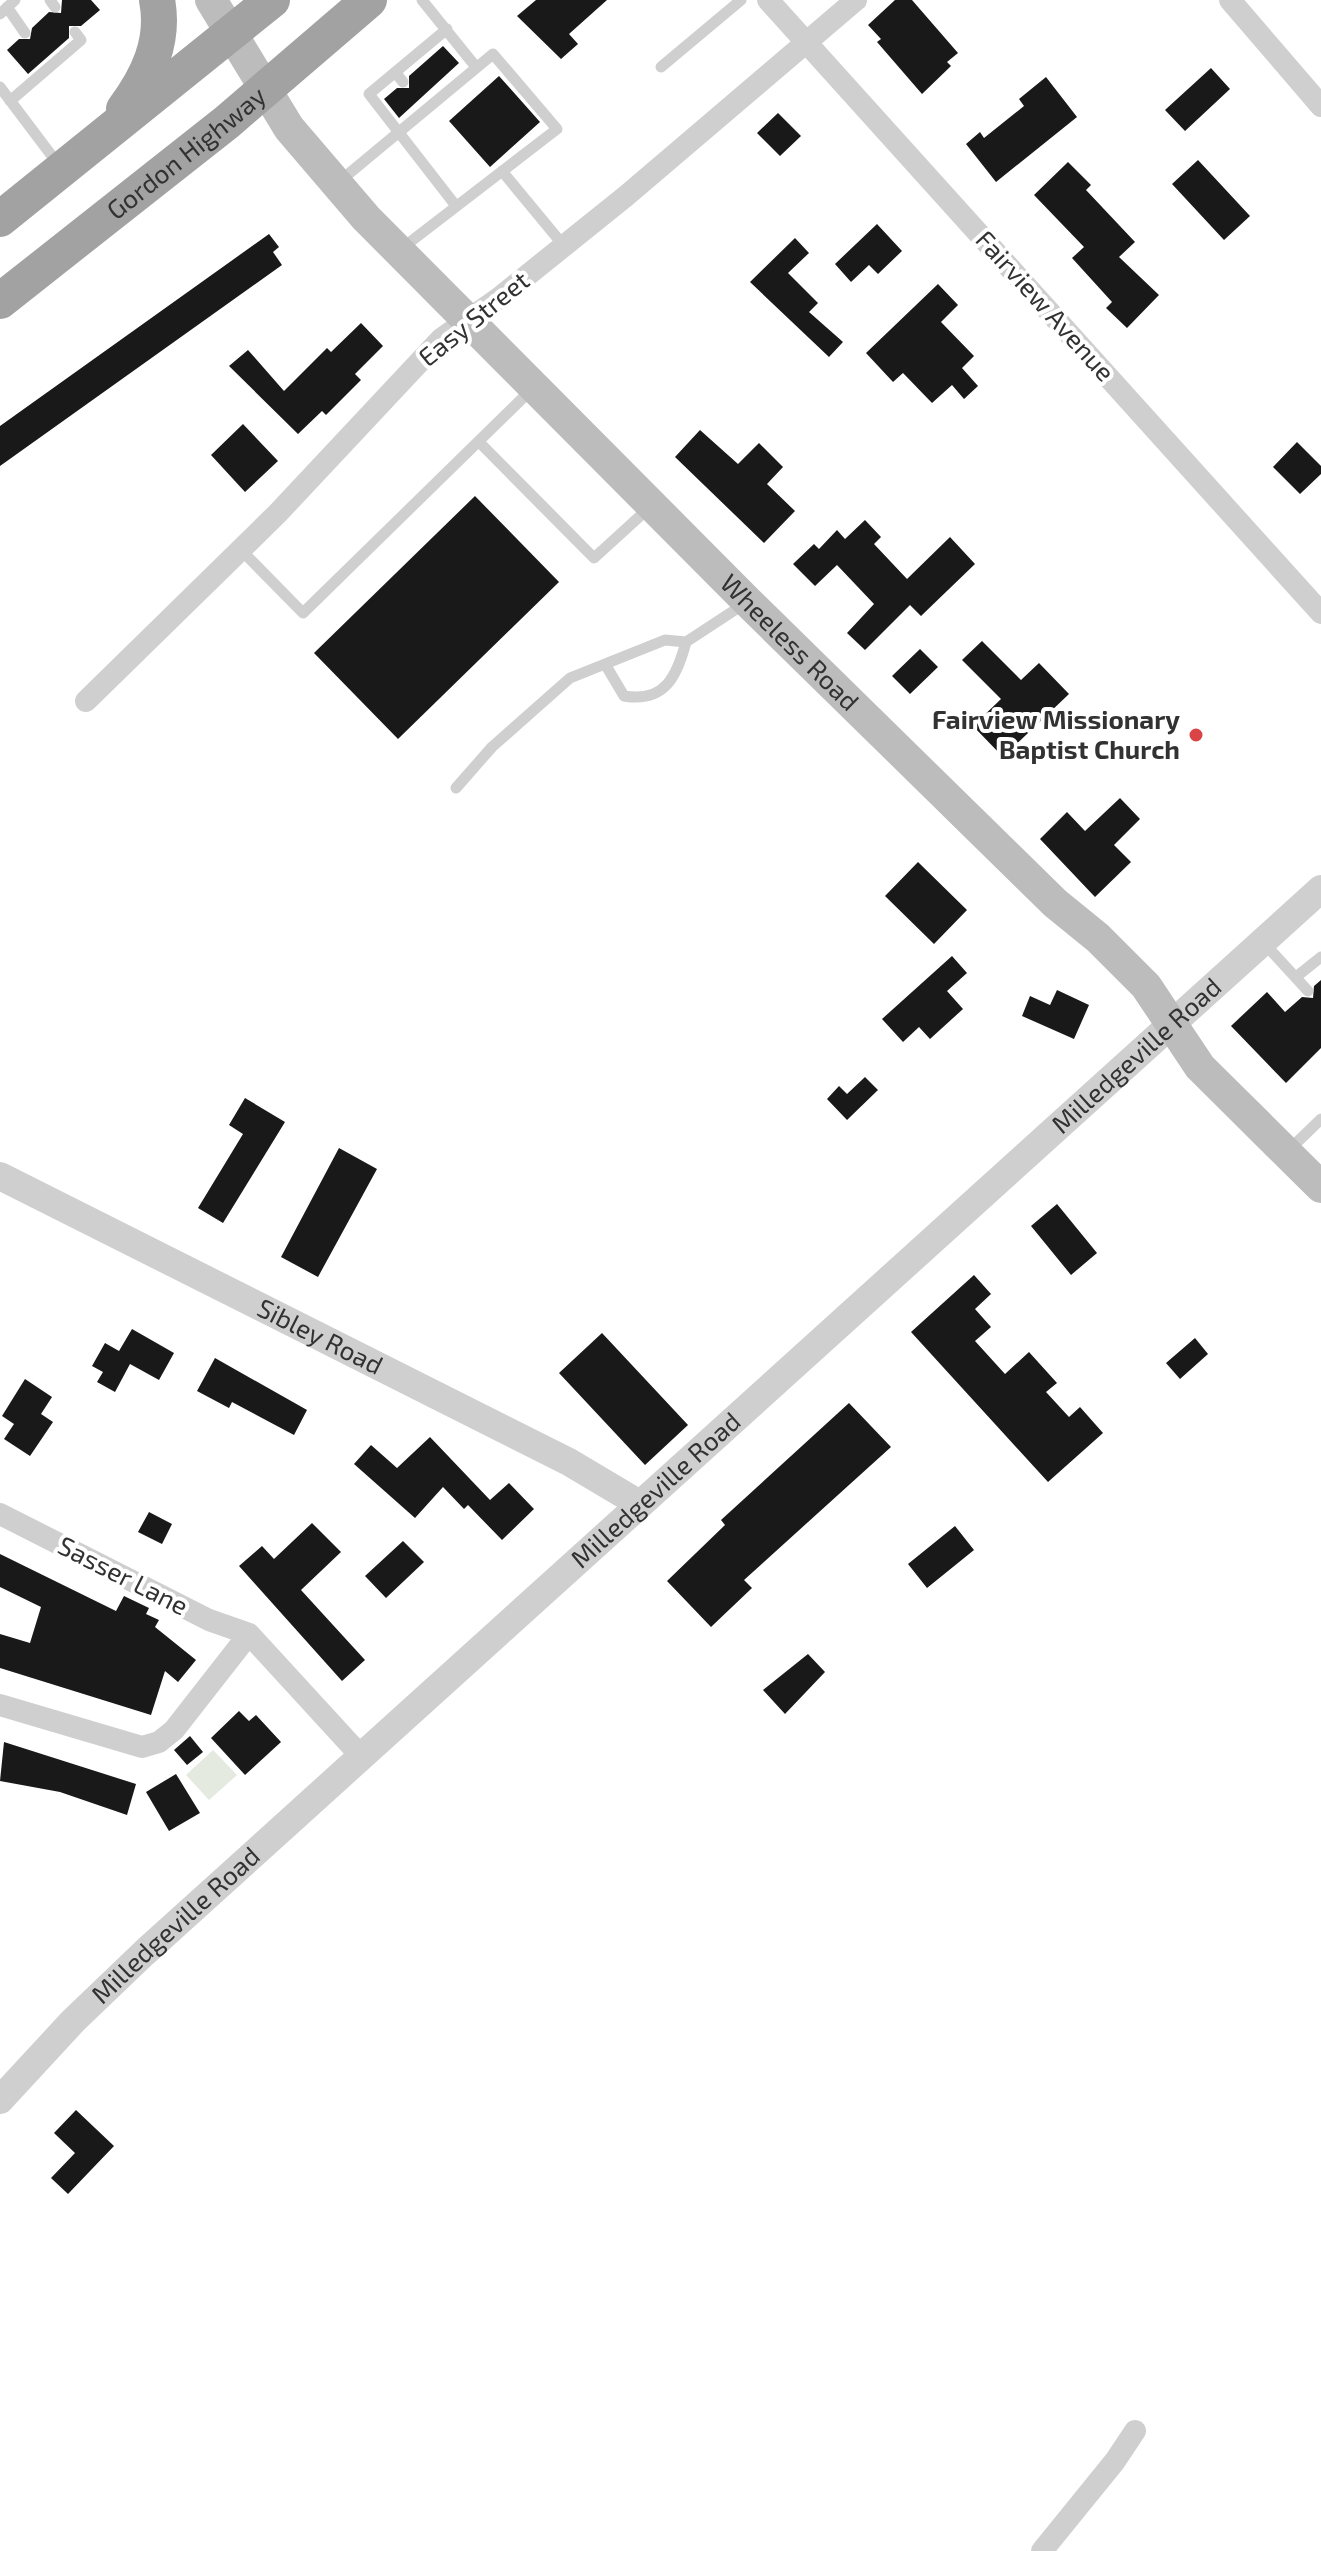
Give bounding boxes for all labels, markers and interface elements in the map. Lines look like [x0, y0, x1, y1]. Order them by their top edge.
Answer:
street label: Gordon Highway [100, 79, 271, 225]
street label: Fairview Avenue [970, 223, 1122, 387]
street label: Easy Street [412, 264, 535, 372]
street label: Wheeless Road [715, 567, 866, 716]
place label: Fairview Missionary Baptist Church [932, 703, 1180, 764]
marker: Fairview Missionary Baptist Church [1187, 726, 1205, 744]
street label: Milledgeville Road [1045, 970, 1227, 1139]
street label: Sibley Road [253, 1291, 388, 1380]
street label: Milledgeville Road [564, 1405, 746, 1573]
street label: Sasser Lane [54, 1529, 194, 1621]
street label: Milledgeville Road [84, 1839, 265, 2009]

